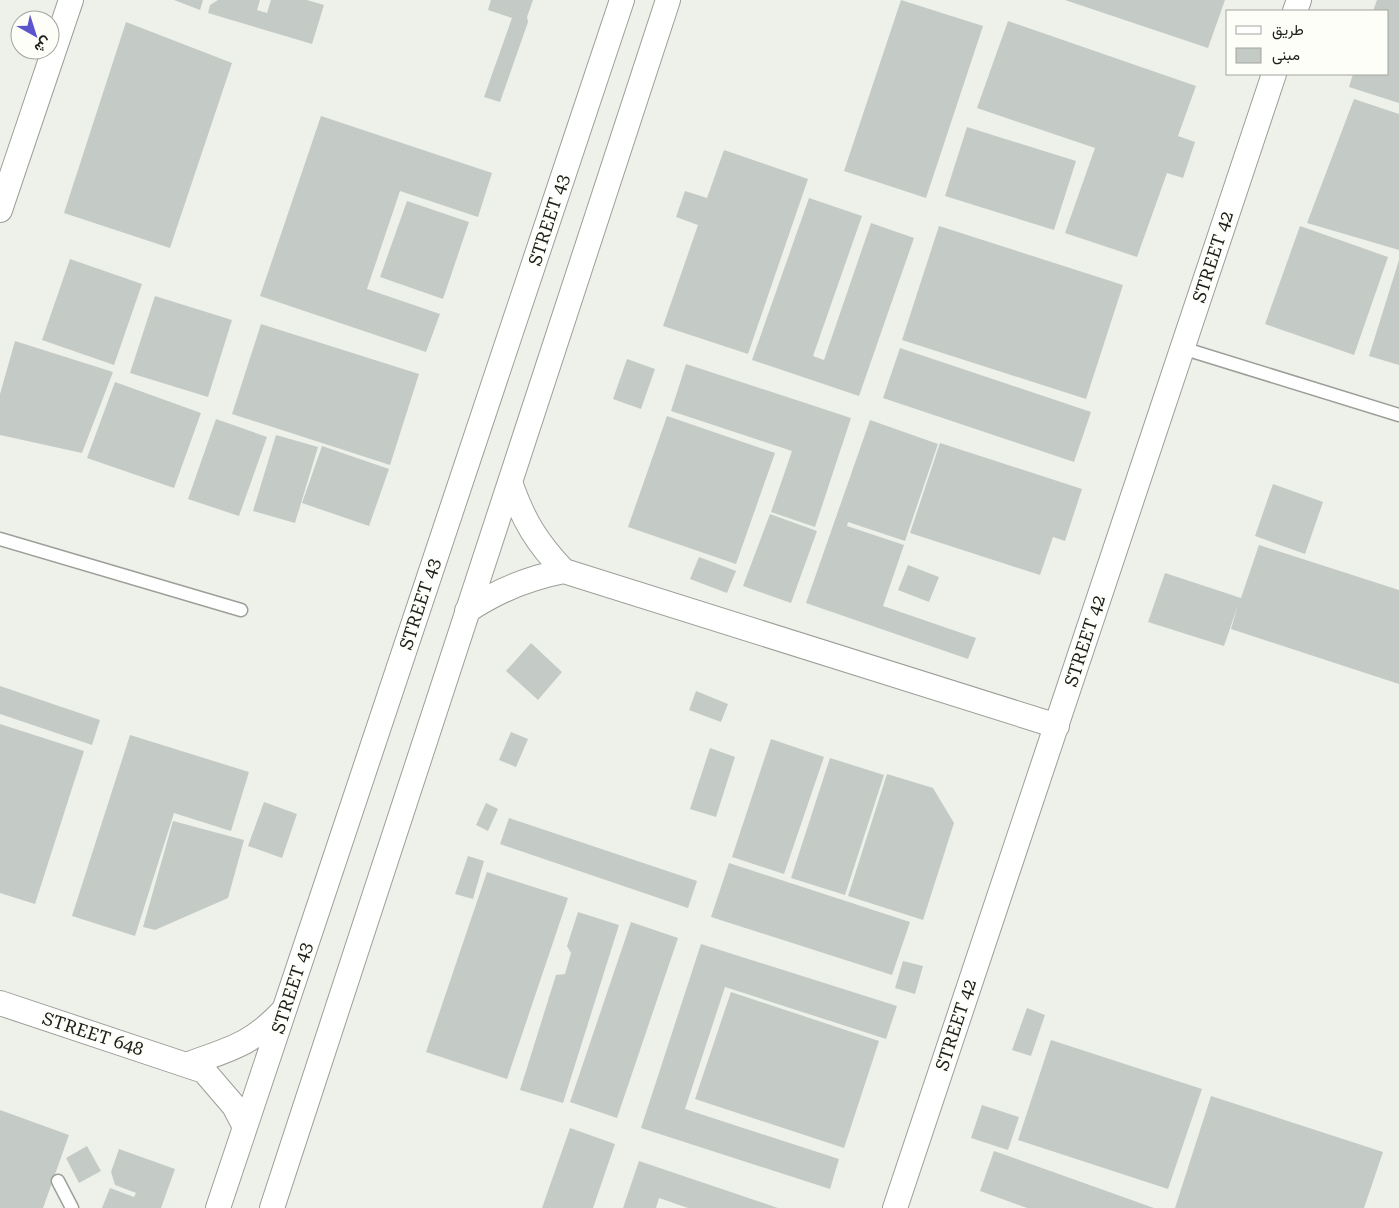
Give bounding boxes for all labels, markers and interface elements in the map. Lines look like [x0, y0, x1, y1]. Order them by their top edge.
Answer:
north arrow [10, 10, 60, 60]
legend [1226, 10, 1389, 75]
text: طريق [1272, 21, 1304, 40]
text: ش [31, 33, 55, 57]
text: مبنى [1272, 46, 1300, 65]
street label: STREET 43 [524, 171, 573, 268]
street label: STREET 42 [1188, 208, 1237, 305]
street label: STREET 43 [395, 555, 444, 652]
street label: STREET 42 [1060, 592, 1109, 689]
street label: STREET 43 [267, 939, 316, 1036]
street label: STREET 42 [931, 976, 980, 1073]
street label: STREET 648 [40, 1007, 146, 1060]

